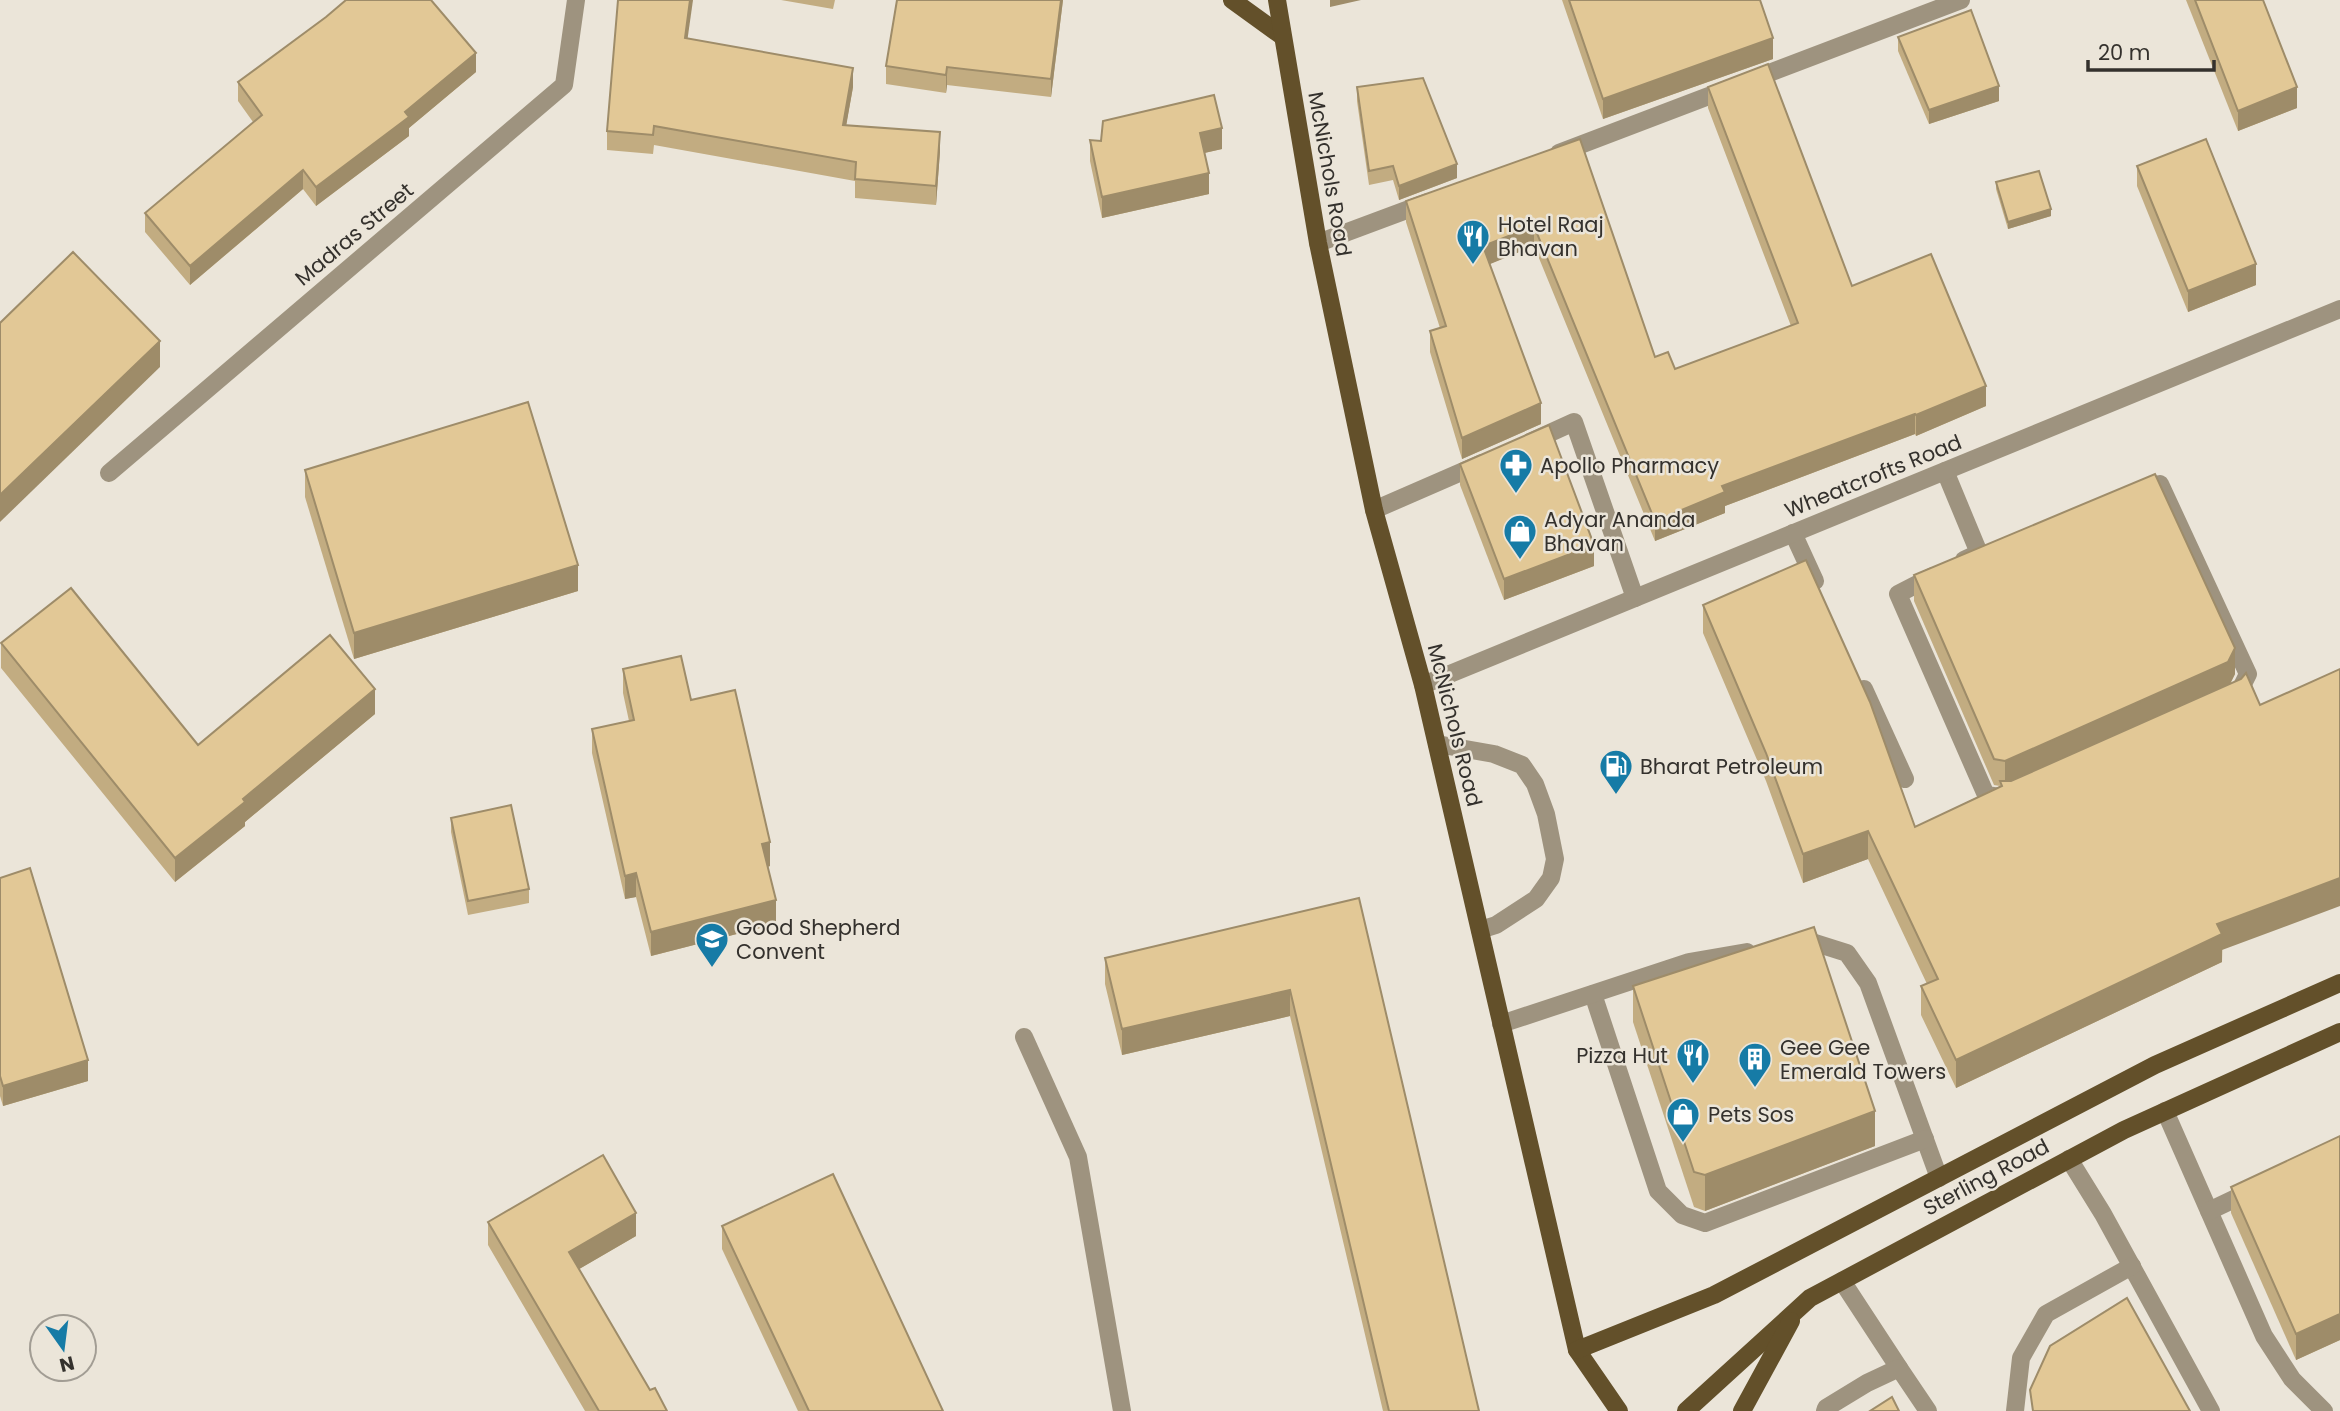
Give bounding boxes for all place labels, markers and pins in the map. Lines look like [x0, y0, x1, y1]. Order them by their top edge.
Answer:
place label: Hotel Raaj Bhavan [1498, 210, 1604, 263]
restaurant icon: Hotel Raaj Bhavan [1454, 217, 1492, 266]
pharmacy icon: Apollo Pharmacy [1497, 446, 1535, 495]
place label: Apollo Pharmacy [1540, 451, 1719, 480]
place label: Adyar Ananda Bhavan [1544, 505, 1695, 558]
shop icon: Adyar Ananda Bhavan [1501, 512, 1539, 561]
fuel station icon: Bharat Petroleum [1597, 747, 1635, 796]
place label: Bharat Petroleum [1640, 752, 1823, 781]
place label: Good Shepherd Convent [736, 913, 901, 966]
school or university icon: Good Shepherd Convent [693, 920, 731, 969]
place label: Gee Gee Emerald Towers [1780, 1033, 1946, 1086]
restaurant icon: Pizza Hut [1674, 1036, 1712, 1085]
building icon: Gee Gee Emerald Towers [1736, 1040, 1774, 1089]
place label: Pizza Hut [1576, 1041, 1668, 1070]
shop icon: Pets Sos [1664, 1095, 1702, 1144]
place label: Pets Sos [1708, 1100, 1794, 1129]

